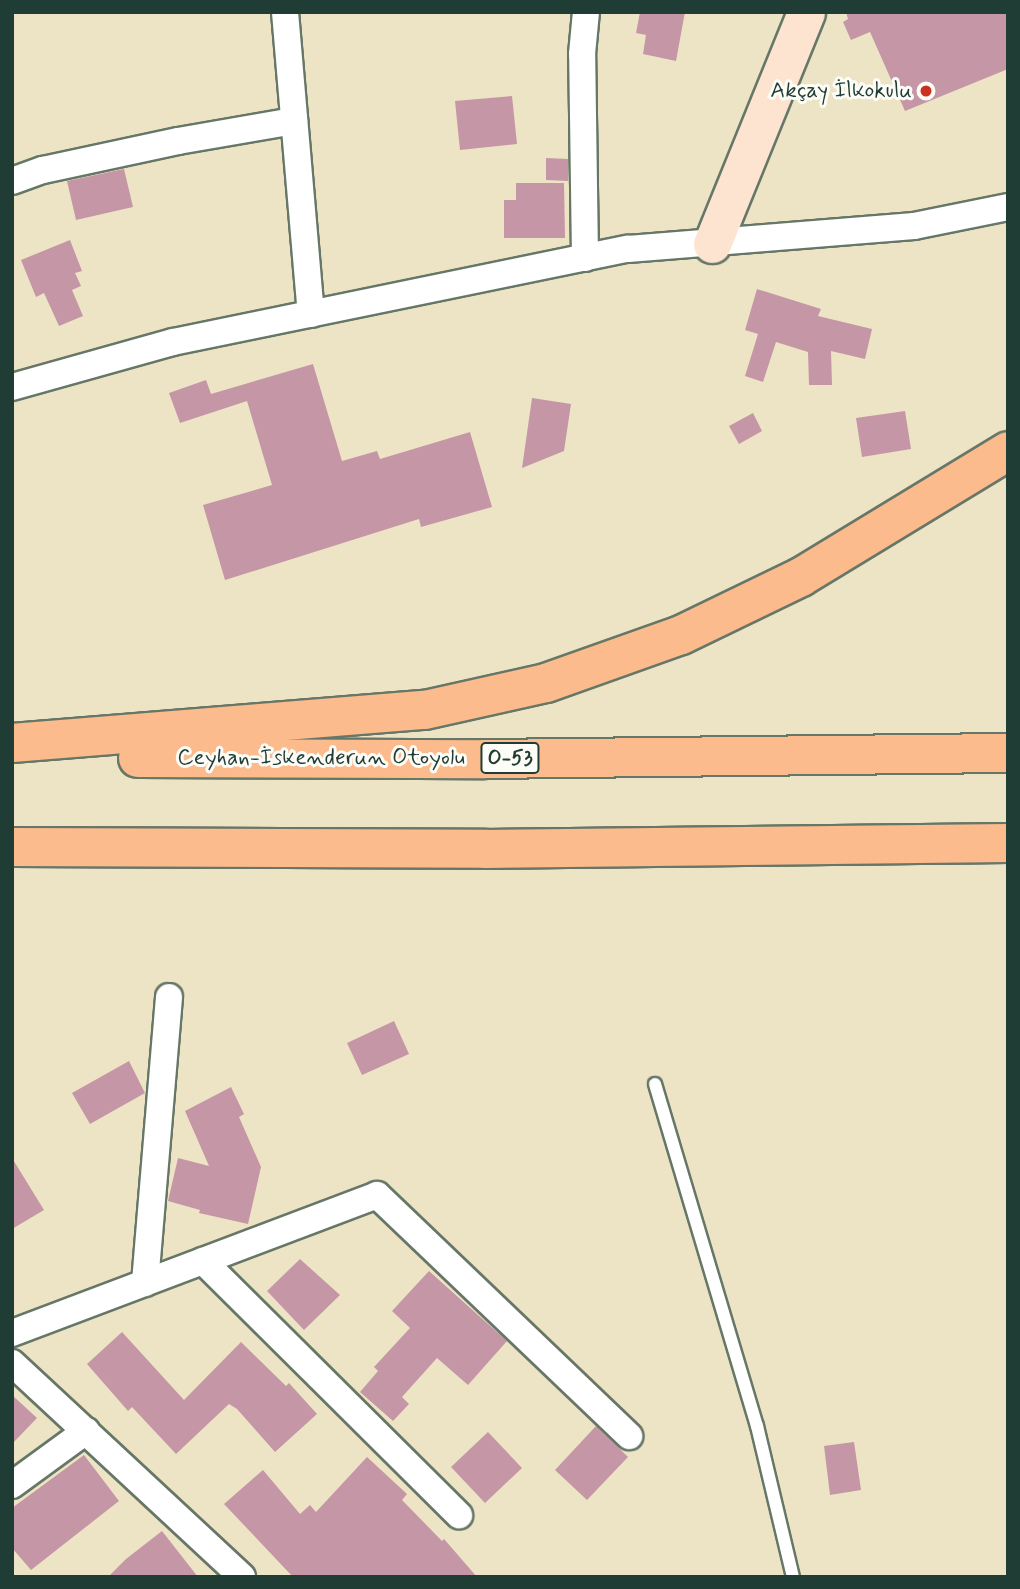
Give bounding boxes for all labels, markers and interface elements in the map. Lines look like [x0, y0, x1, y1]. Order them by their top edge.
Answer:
place label: Akçay İlkokulu [770, 77, 912, 105]
marker: Akçay İlkokulu [918, 83, 934, 99]
road number: O-53 [480, 740, 540, 776]
street label: Ceyhan-İskenderun Otoyolu [177, 744, 465, 772]

